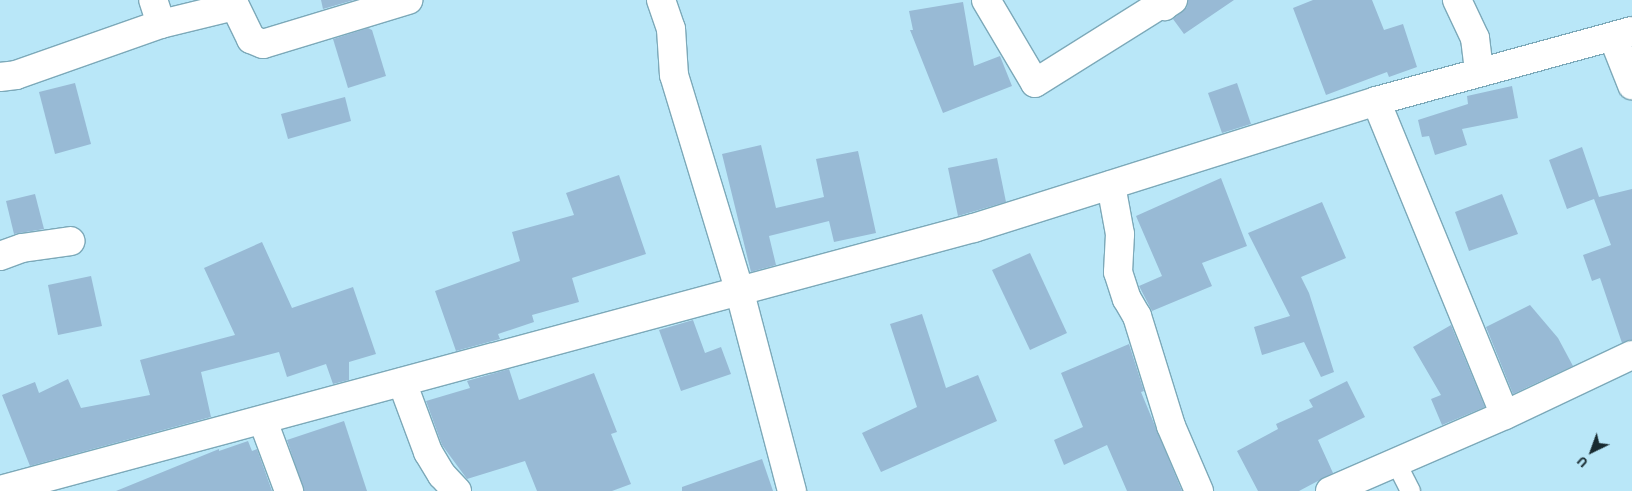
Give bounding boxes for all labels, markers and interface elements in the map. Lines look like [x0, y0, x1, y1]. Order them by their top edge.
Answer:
north arrow [1567, 426, 1617, 476]
text: U [1573, 453, 1591, 472]

